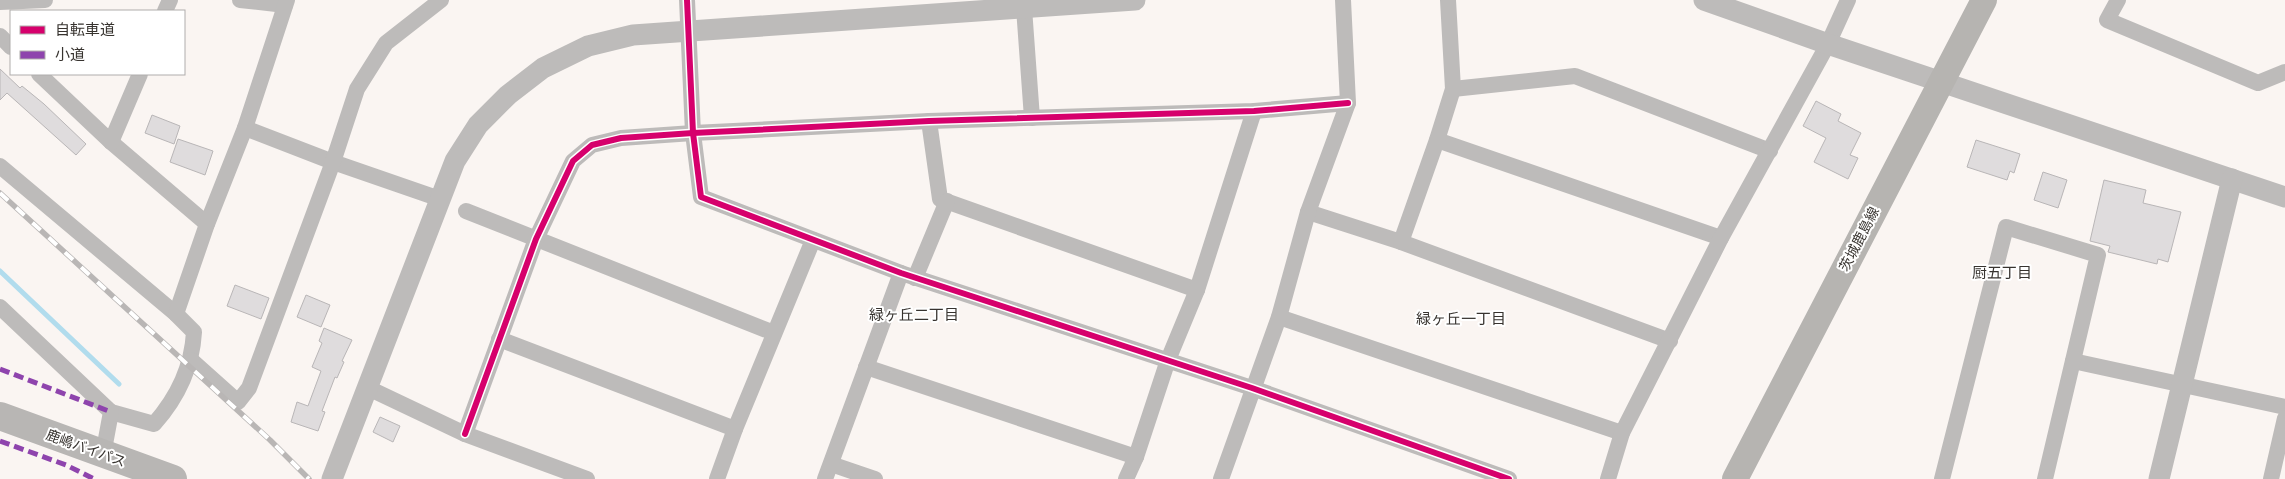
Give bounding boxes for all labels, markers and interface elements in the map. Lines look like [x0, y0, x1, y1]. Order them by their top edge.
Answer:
legend [10, 10, 185, 75]
text: 自転車道 [55, 19, 115, 39]
text: 小道 [55, 44, 85, 64]
street label: 茨城鹿島線 [1834, 203, 1883, 274]
district label: 厨五丁目 [1972, 262, 2032, 282]
district label: 緑ヶ丘二丁目 [869, 304, 959, 324]
district label: 緑ヶ丘一丁目 [1416, 308, 1506, 328]
street label: 鹿嶋バイパス [44, 424, 129, 471]

